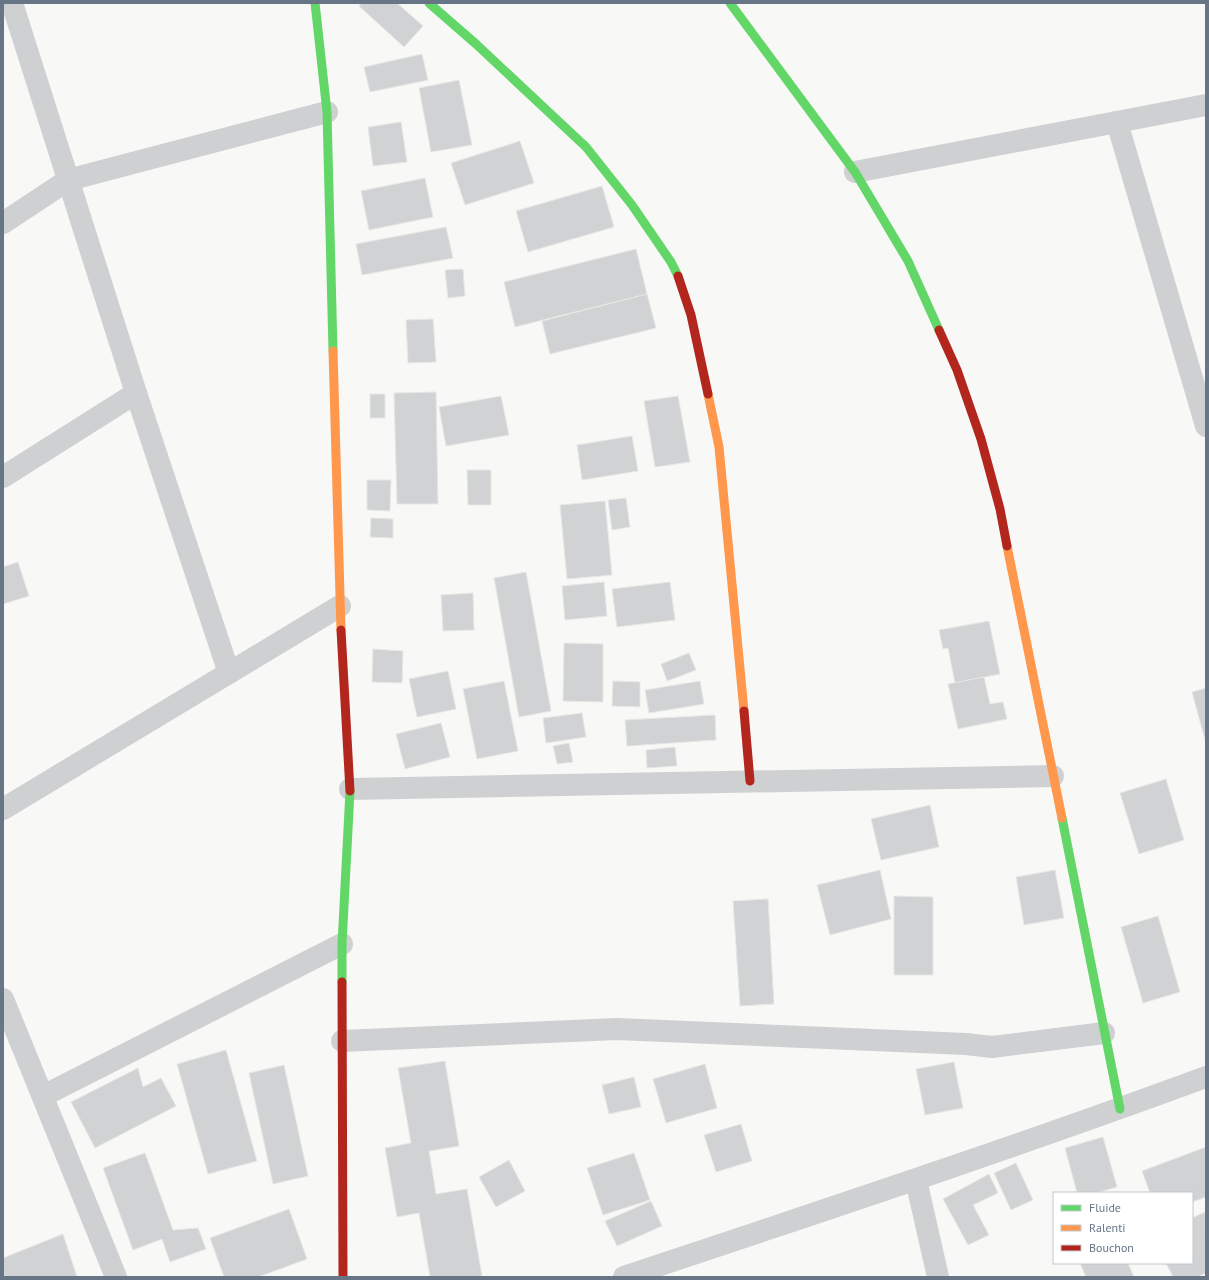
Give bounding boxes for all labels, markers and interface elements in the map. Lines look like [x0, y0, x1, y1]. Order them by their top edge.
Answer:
legend [1053, 1192, 1193, 1264]
text: Fluide [1089, 1200, 1121, 1215]
text: Ralenti [1089, 1220, 1125, 1235]
text: Bouchon [1089, 1240, 1134, 1255]

